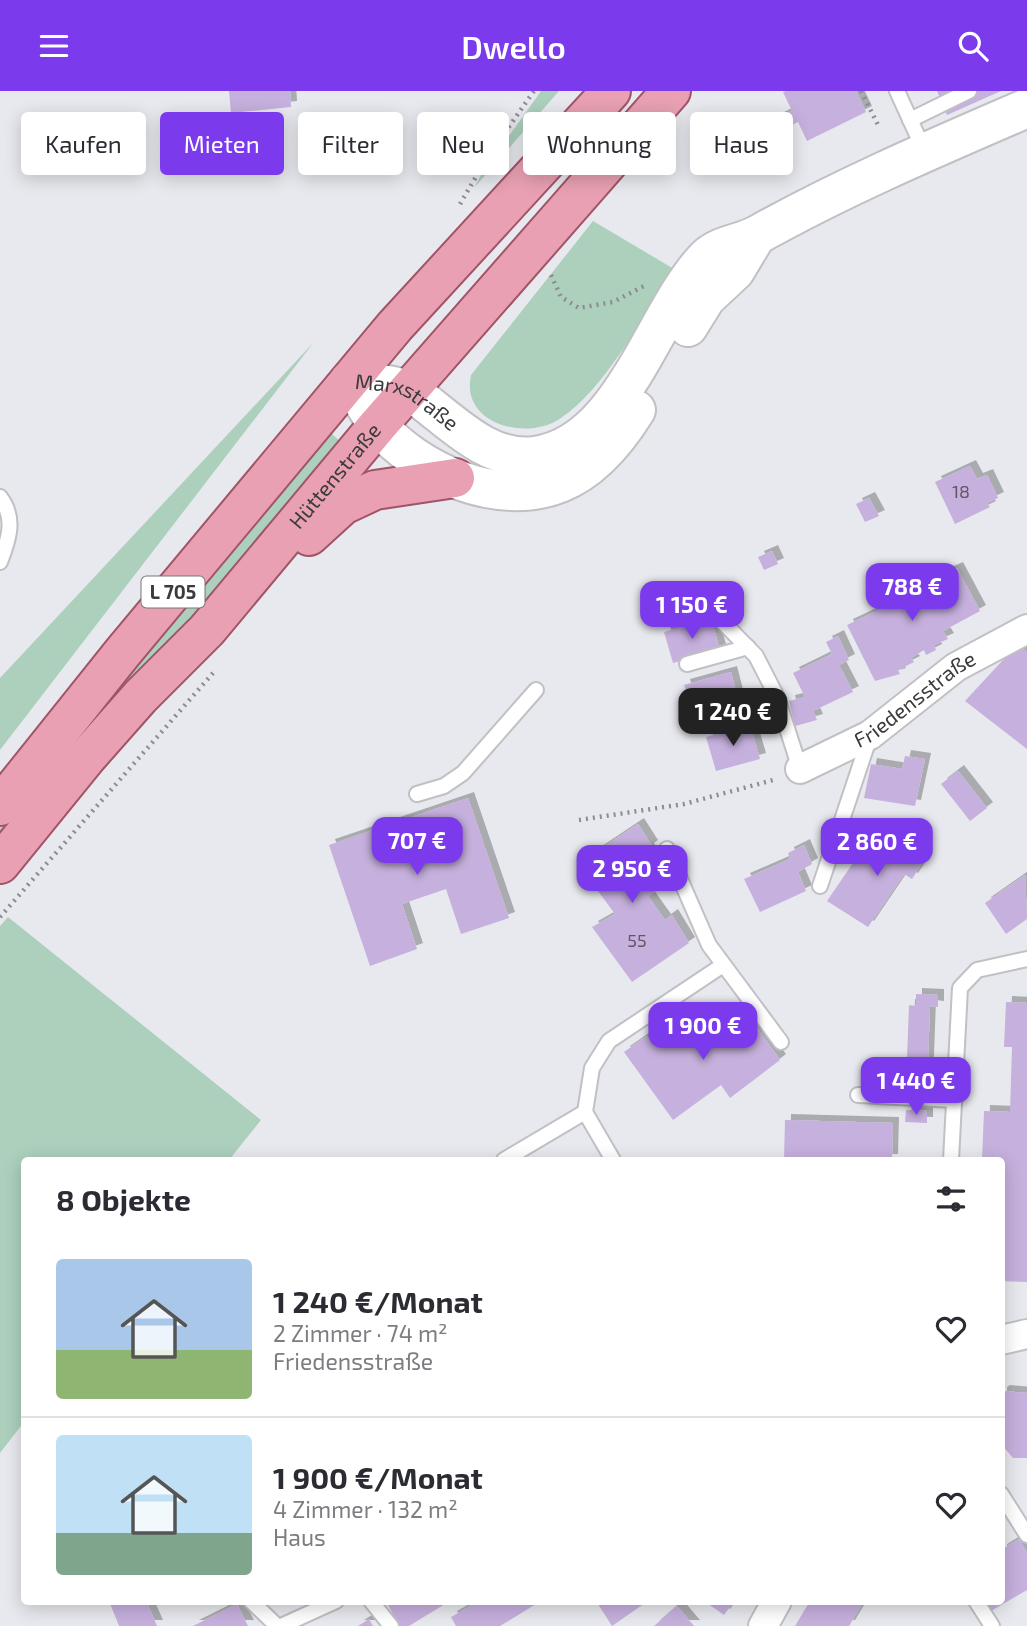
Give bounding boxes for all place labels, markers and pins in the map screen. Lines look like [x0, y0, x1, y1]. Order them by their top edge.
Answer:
pin: 788 € [863, 563, 961, 623]
pin: 1 150 € [627, 581, 757, 641]
pin: 1 240 € [668, 689, 798, 748]
pin: 707 € [368, 817, 466, 877]
pin: 2 860 € [812, 819, 942, 878]
pin: 2 950 € [567, 845, 697, 905]
pin: 1 900 € [638, 1003, 768, 1062]
pin: 1 440 € [851, 1058, 981, 1117]

